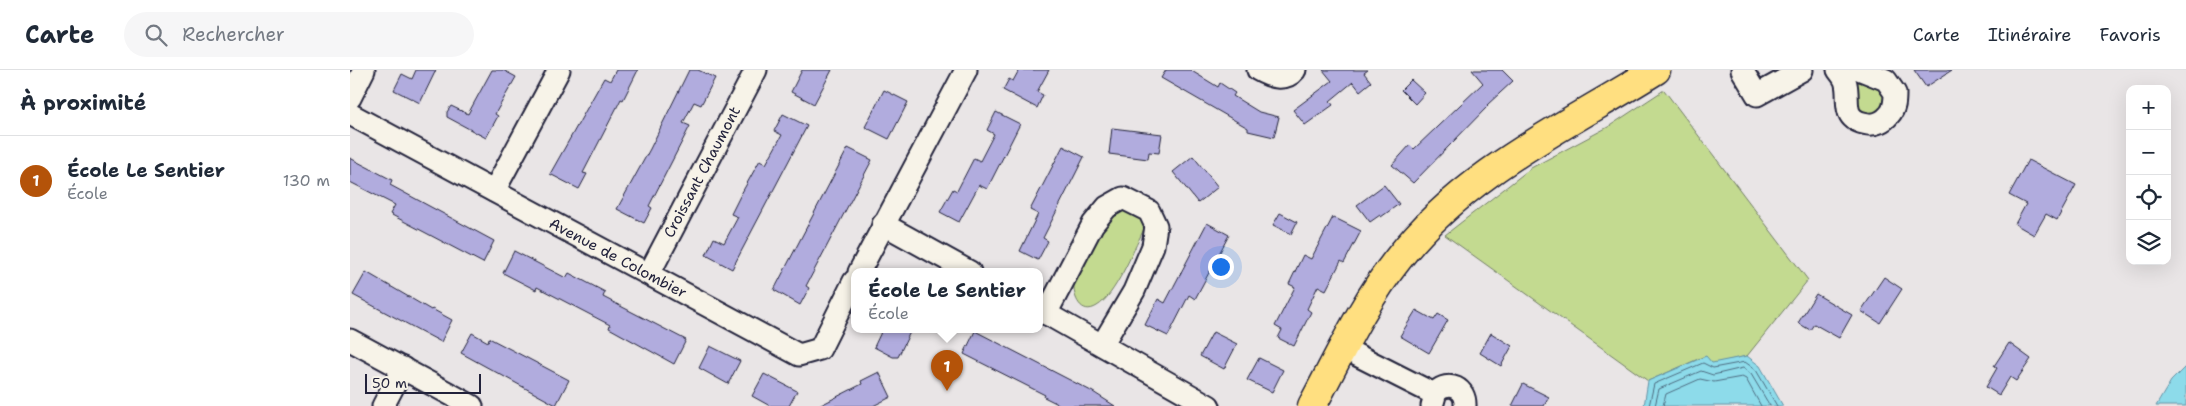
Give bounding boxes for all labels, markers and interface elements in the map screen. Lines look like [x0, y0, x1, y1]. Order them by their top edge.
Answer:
search box [124, 12, 474, 57]
text: Carte [25, 19, 94, 51]
icon: search [142, 21, 170, 49]
text: Rechercher [182, 22, 285, 47]
text: Carte [1913, 23, 1960, 47]
text: Itinéraire [1988, 23, 2072, 47]
text: Favoris [2100, 23, 2161, 47]
map controls [2126, 85, 2171, 265]
button: + [2126, 85, 2171, 130]
text: À proximité [20, 89, 146, 117]
street label: Croissant Chaumont [659, 103, 745, 241]
button: − [2126, 130, 2171, 175]
text: École Le Sentier [67, 158, 225, 183]
text: 1 [32, 170, 40, 191]
text: 130 m [283, 170, 330, 191]
button: locate [2126, 175, 2171, 220]
text: École [67, 183, 108, 204]
street label: Avenue de Colombier [546, 213, 690, 303]
button: layers [2126, 220, 2171, 265]
your location [1208, 254, 1234, 280]
popup [851, 268, 1043, 333]
text: École Le Sentier [868, 278, 1026, 303]
text: École [868, 303, 909, 324]
pin: 1 [931, 350, 963, 391]
scale bar [365, 371, 481, 394]
text: 50 m [372, 374, 407, 392]

